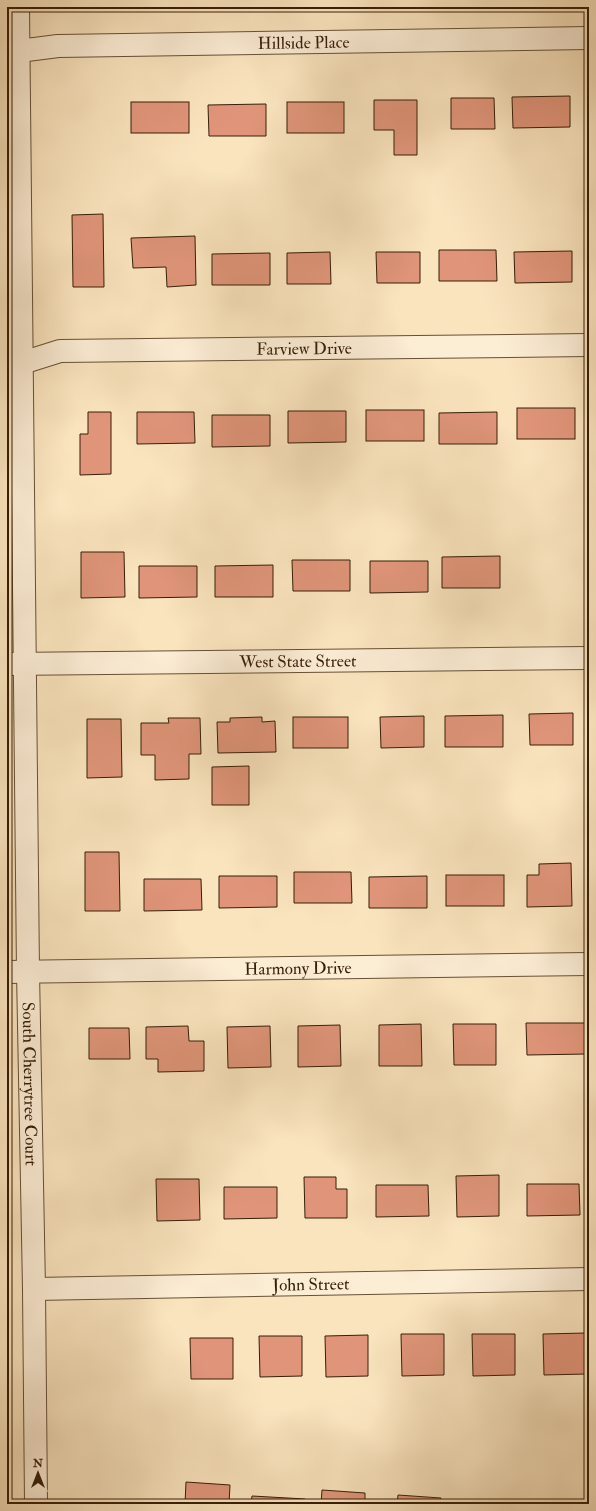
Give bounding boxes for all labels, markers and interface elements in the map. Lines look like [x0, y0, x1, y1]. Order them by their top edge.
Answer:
street label: Hillside Place [258, 32, 350, 54]
street label: Farview Drive [256, 338, 352, 360]
street label: West State Street [238, 650, 357, 673]
street label: Harmony Drive [244, 957, 352, 980]
street label: South Cherrytree Court [18, 1002, 42, 1167]
street label: John Street [271, 1273, 350, 1297]
north arrow [18, 1453, 58, 1493]
text: N [32, 1457, 44, 1470]

